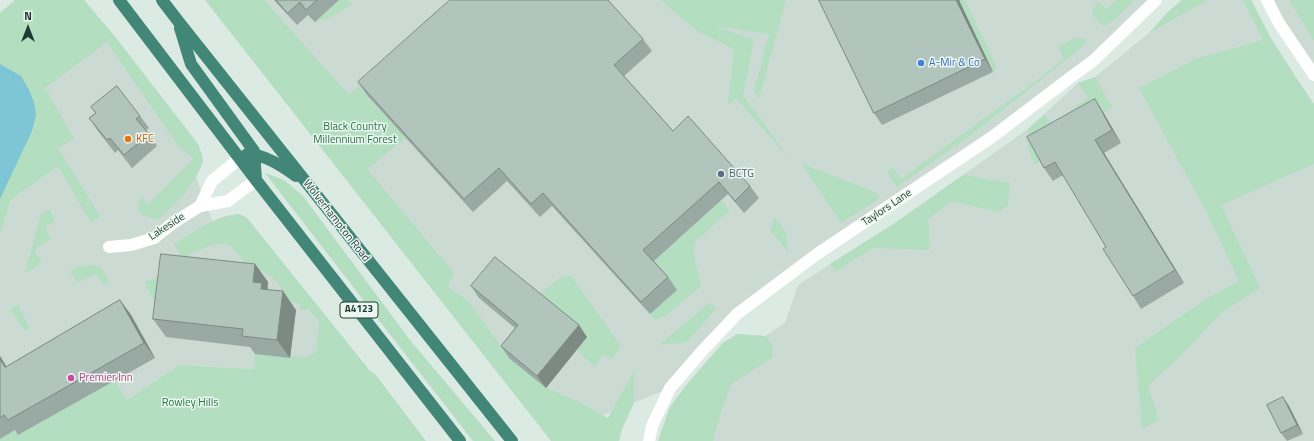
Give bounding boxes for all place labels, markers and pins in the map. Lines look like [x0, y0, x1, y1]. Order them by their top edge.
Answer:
place label: A-Mir & Co [929, 56, 980, 70]
marker: A-Mir & Co [916, 58, 926, 68]
place label: KFC [136, 132, 154, 146]
marker: KFC [123, 134, 133, 144]
place label: BCTG [729, 167, 754, 181]
marker: BCTG [716, 169, 726, 179]
place label: Premier Inn [79, 371, 133, 385]
marker: Premier Inn [66, 373, 76, 383]

